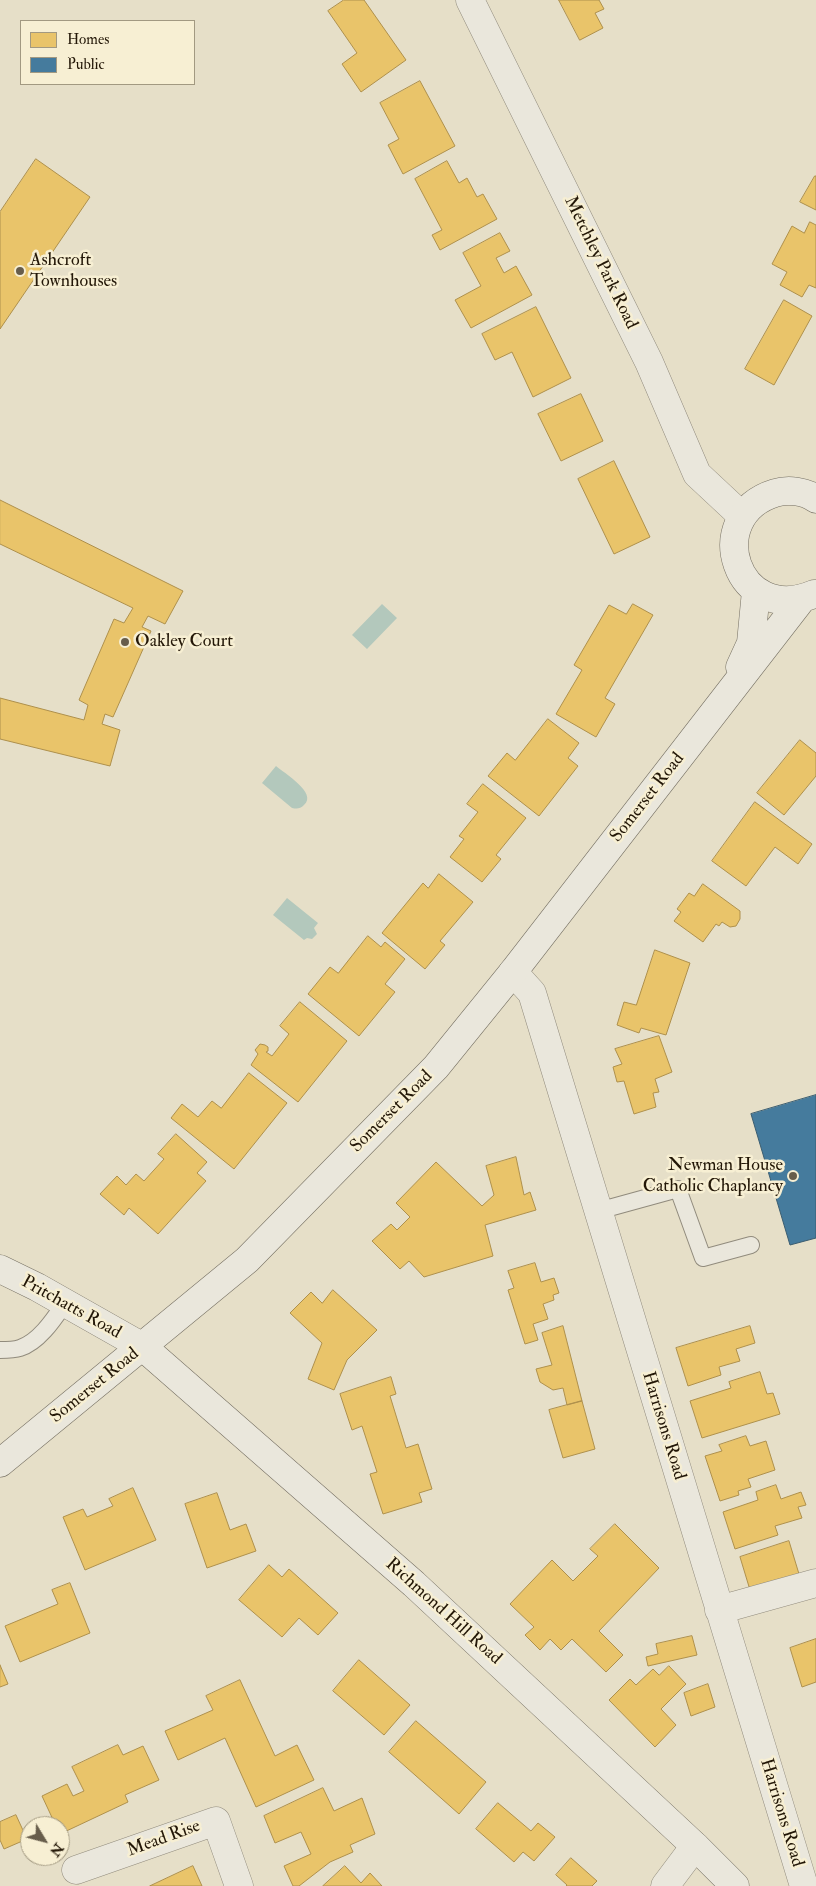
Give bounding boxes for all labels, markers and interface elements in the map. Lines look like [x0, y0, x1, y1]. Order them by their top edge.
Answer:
legend [20, 20, 195, 85]
text: Homes [67, 30, 109, 49]
text: Public [67, 55, 105, 74]
street label: Metchley Park Road [558, 193, 642, 333]
place label: Ashcroft Townhouses [30, 250, 117, 292]
marker: Ashcroft Townhouses [14, 265, 26, 277]
place label: Oakley Court [135, 631, 233, 653]
marker: Oakley Court [119, 636, 131, 648]
street label: Somerset Road [606, 749, 690, 847]
street label: Somerset Road [346, 1066, 438, 1158]
place label: Newman House Catholic Chaplancy [643, 1155, 783, 1198]
marker: Newman House Catholic Chaplancy [787, 1170, 799, 1182]
street label: Pritchatts Road [17, 1272, 125, 1344]
street label: Somerset Road [46, 1344, 144, 1428]
street label: Harrisons Road [636, 1369, 690, 1483]
street label: Richmond Hill Road [380, 1554, 506, 1670]
street label: Harrisons Road [754, 1756, 808, 1870]
north arrow [20, 1816, 70, 1866]
street label: Mead Rise [125, 1816, 203, 1862]
text: N [46, 1840, 67, 1860]

